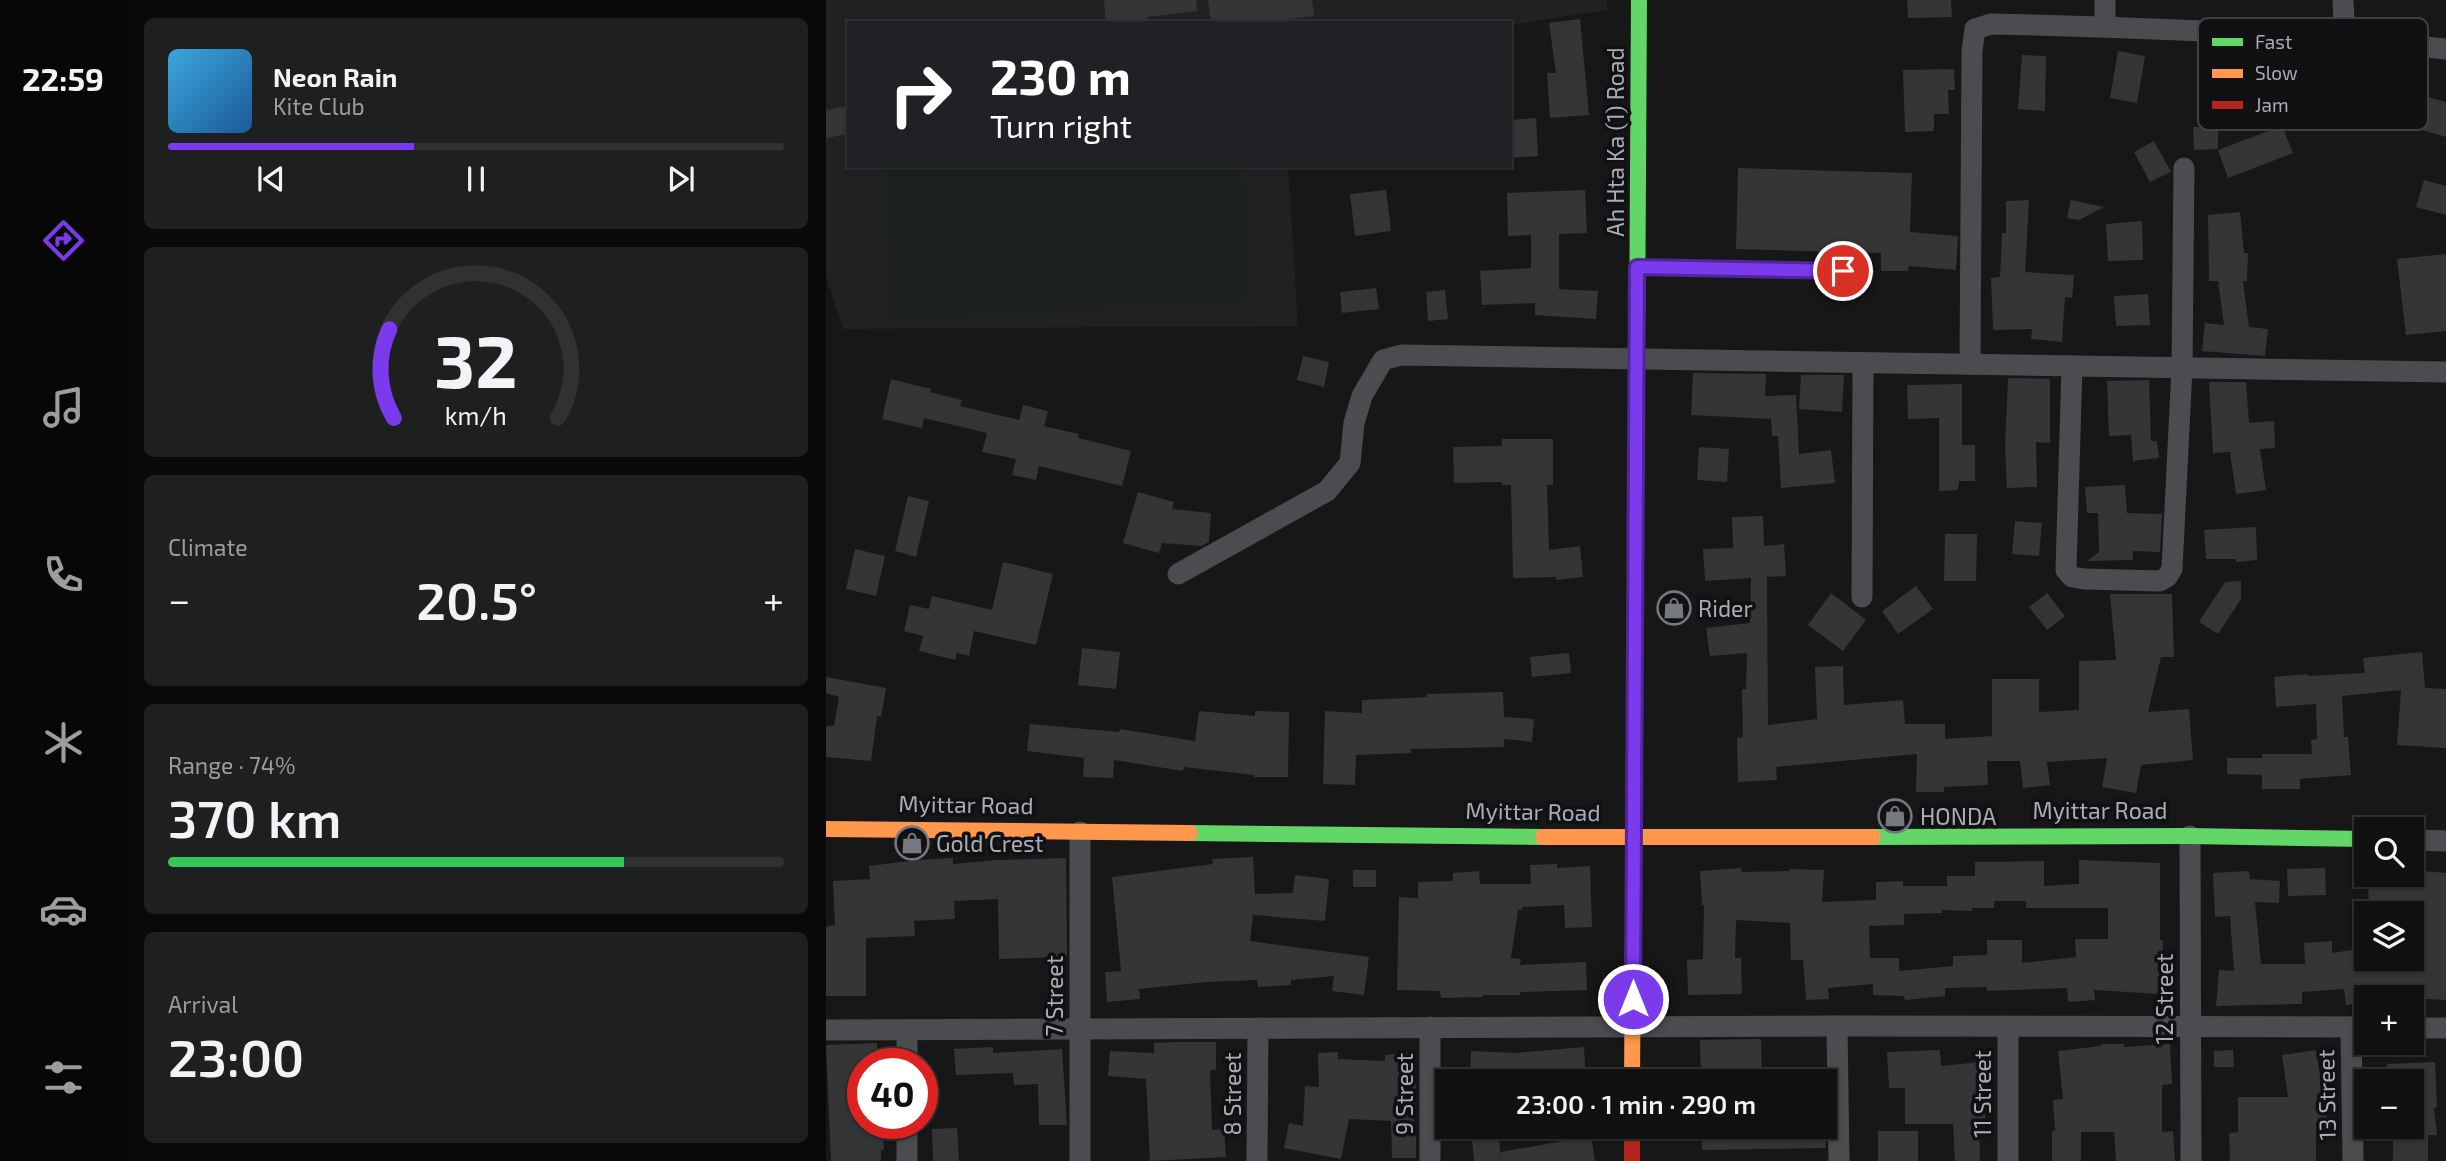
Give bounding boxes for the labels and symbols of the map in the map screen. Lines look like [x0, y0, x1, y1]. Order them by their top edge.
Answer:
legend [2198, 18, 2428, 130]
text: Fast [2255, 30, 2292, 53]
street label: Ah Hta Ka (1) Road [1601, 47, 1629, 237]
text: Slow [2255, 61, 2298, 84]
text: Jam [2255, 93, 2289, 116]
pin [1813, 241, 1873, 301]
shop icon: Rider [1655, 589, 1693, 627]
place label: Rider [1698, 594, 1753, 622]
street label: Myittar Road [898, 789, 1034, 819]
street label: Myittar Road [1465, 796, 1601, 826]
street label: Myittar Road [2032, 796, 2168, 824]
shop icon: HONDA [1876, 797, 1914, 835]
place label: HONDA [1920, 802, 1997, 830]
shop icon: Gold Crest [893, 824, 931, 862]
place label: Gold Crest [936, 829, 1044, 857]
street label: 12 Street [2150, 953, 2178, 1045]
street label: 7 Street [1040, 955, 1068, 1036]
position arrow [1596, 962, 1670, 1036]
speed limit sign: 40 [847, 1048, 938, 1139]
street label: 13 Street [2311, 1049, 2341, 1141]
street label: 11 Street [1968, 1050, 1996, 1138]
street label: 8 Street [1218, 1052, 1246, 1136]
street label: 9 Street [1390, 1053, 1418, 1135]

